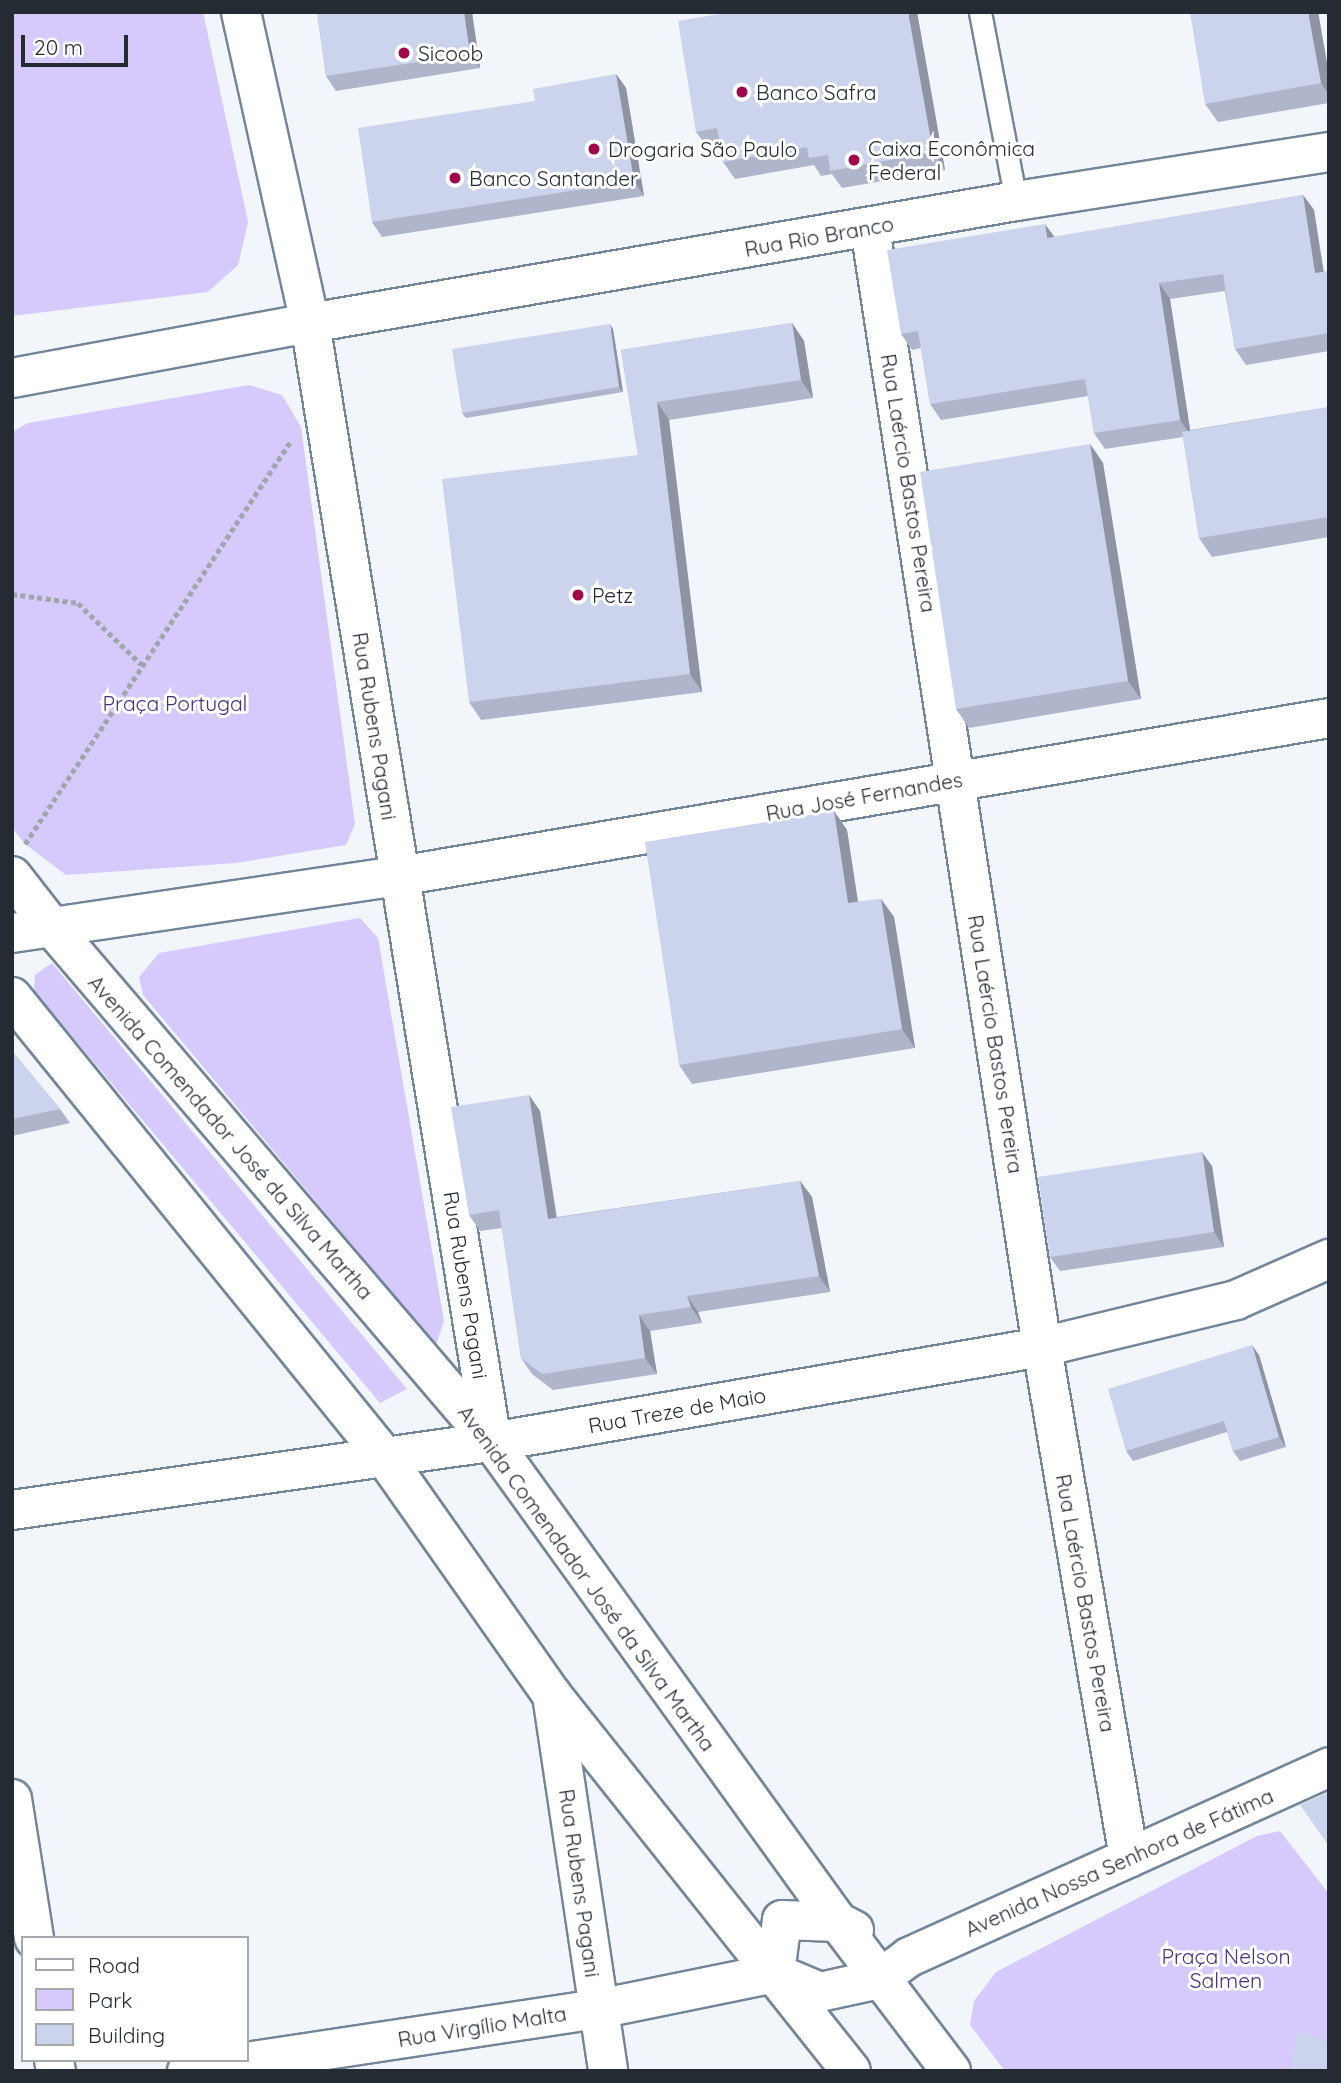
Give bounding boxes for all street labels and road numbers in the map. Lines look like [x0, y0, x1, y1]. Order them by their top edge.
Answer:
street label: Rua Rio Branco [742, 210, 896, 262]
street label: Rua Laércio Bastos Pereira [876, 352, 942, 614]
street label: Rua Rubens Pagani [348, 630, 402, 822]
street label: Rua José Fernandes [764, 766, 964, 826]
street label: Rua Laércio Bastos Pereira [963, 913, 1029, 1175]
street label: Avenida Comendador José da Silva Martha [83, 970, 379, 1304]
street label: Rua Rubens Pagani [439, 1189, 493, 1381]
street label: Rua Treze de Maio [586, 1382, 768, 1438]
street label: Avenida Comendador José da Silva Martha [453, 1400, 721, 1756]
street label: Rua Laércio Bastos Pereira [1051, 1472, 1121, 1734]
street label: Avenida Nossa Senhora de Fátima [961, 1782, 1277, 1942]
street label: Rua Rubens Pagani [554, 1787, 606, 1979]
street label: Rua Virgílio Malta [396, 2000, 568, 2052]

